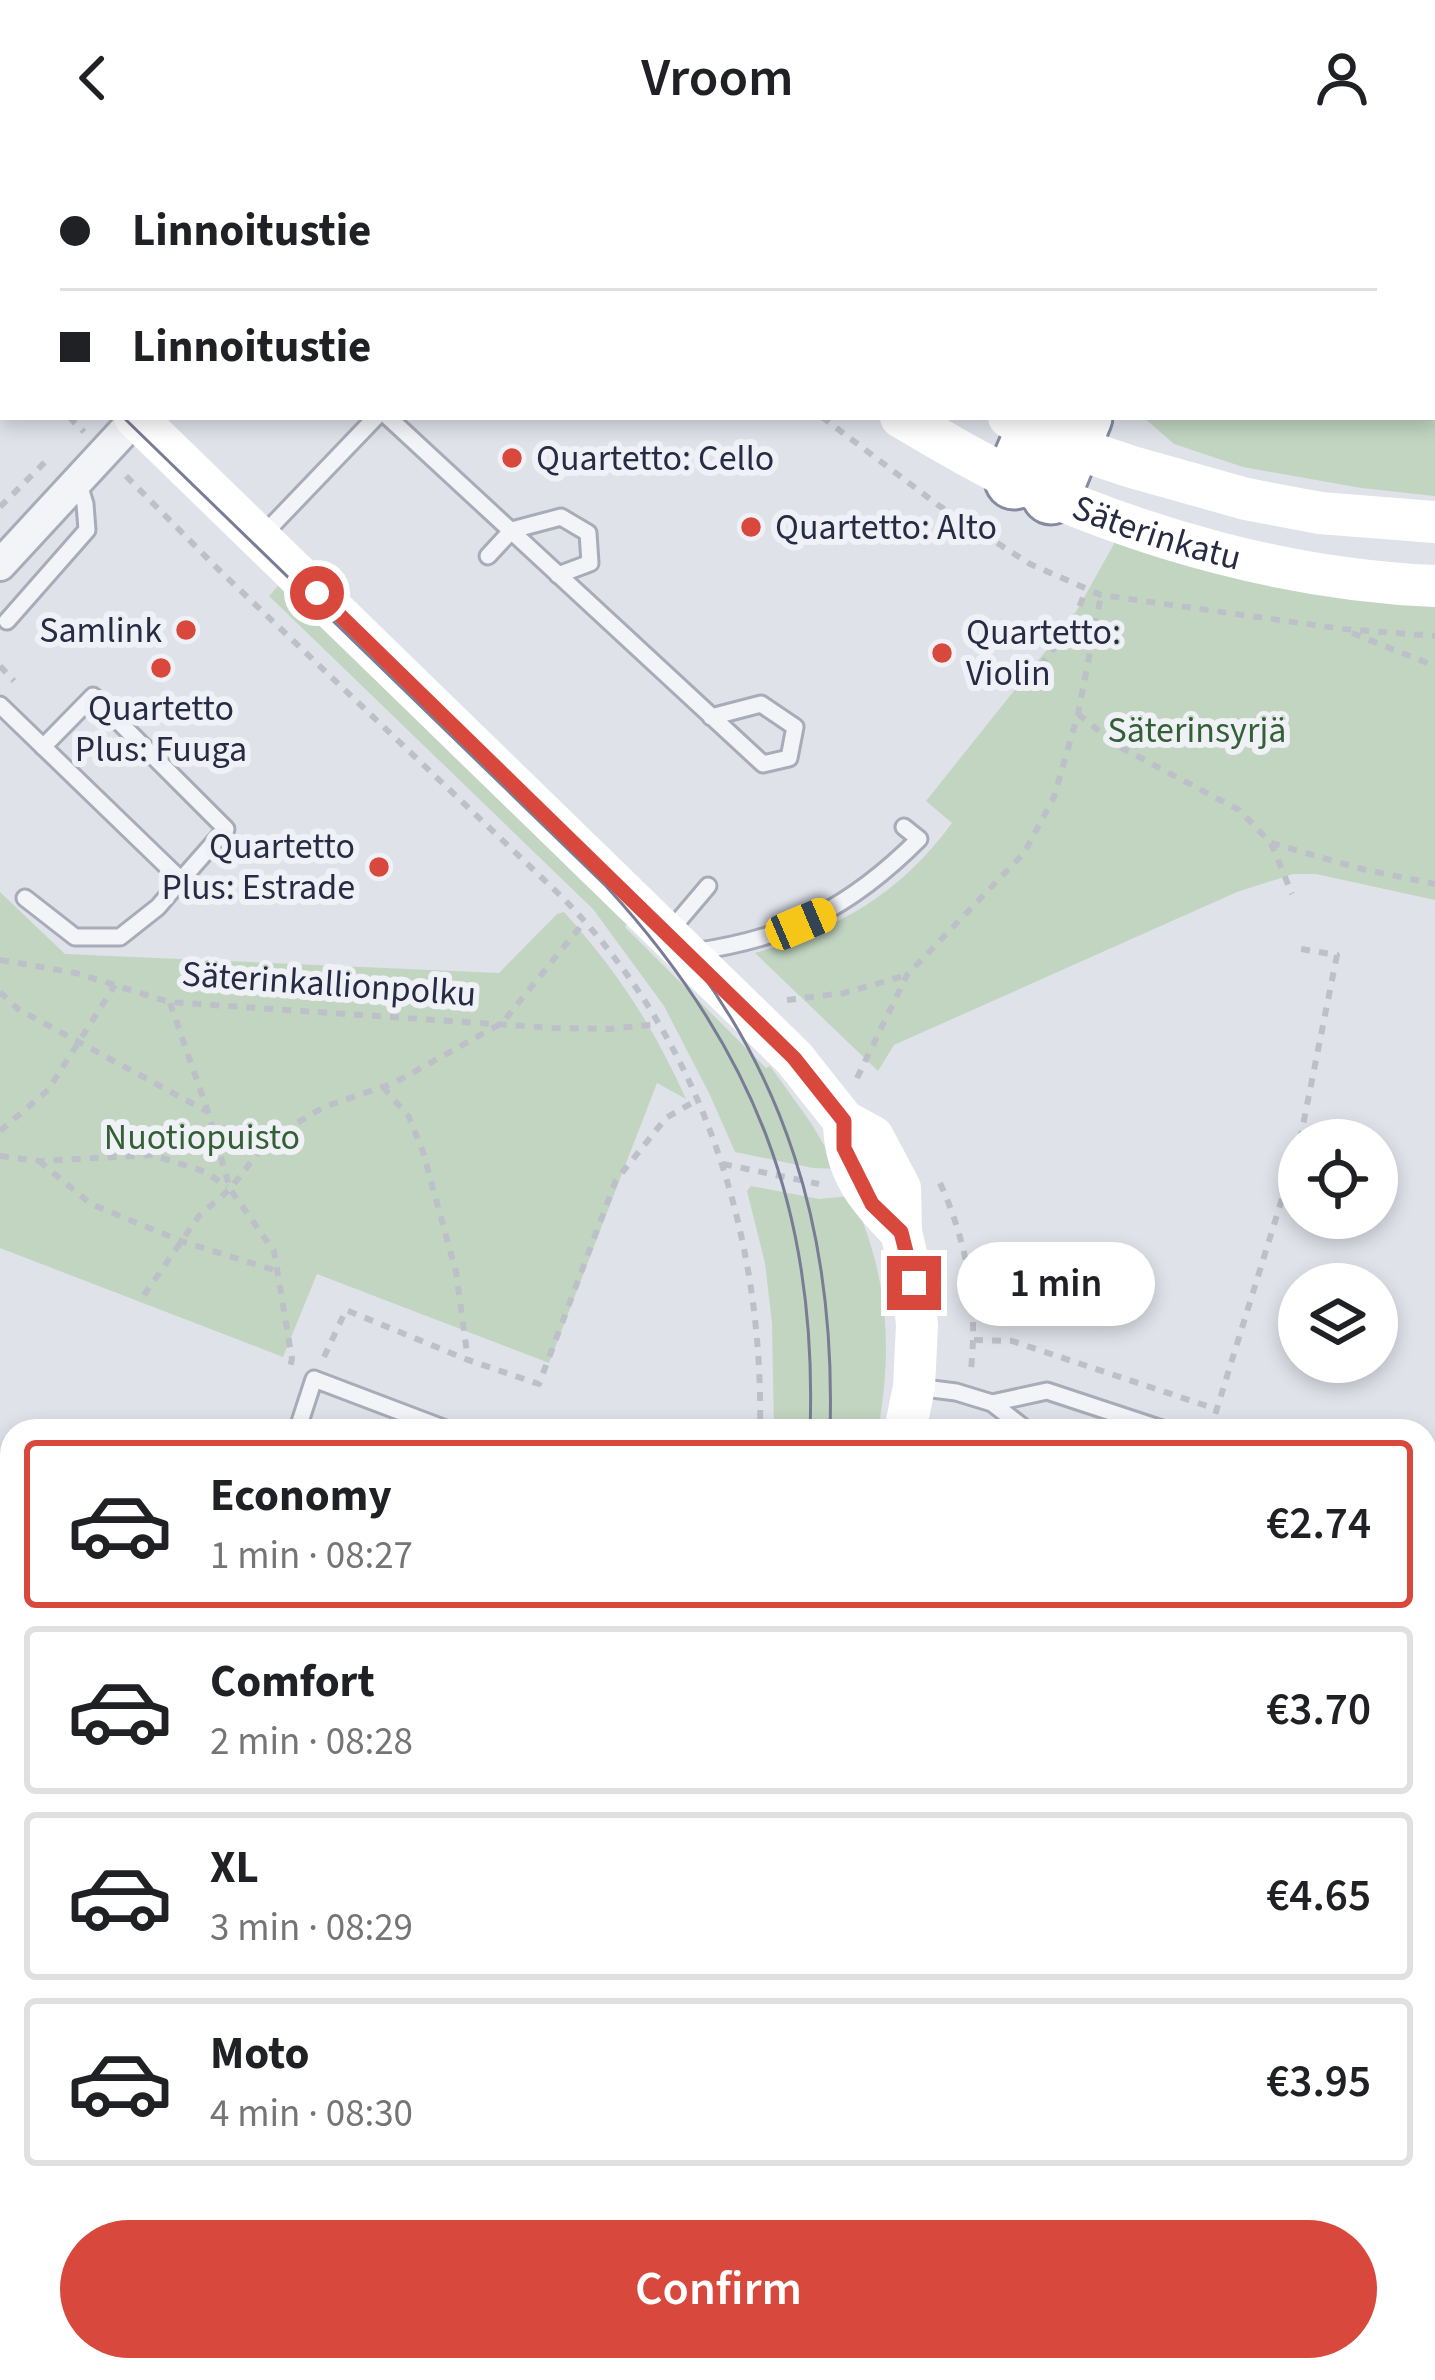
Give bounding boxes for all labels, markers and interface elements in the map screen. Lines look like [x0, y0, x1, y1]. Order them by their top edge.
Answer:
text: Vroom [641, 40, 794, 117]
icon: back [60, 45, 126, 111]
icon: person [1309, 45, 1375, 111]
text: Linnoitustie [132, 199, 371, 263]
text: Linnoitustie [132, 315, 371, 379]
place label: Quartetto: Cello [536, 433, 774, 484]
marker: Quartetto: Cello [499, 445, 525, 471]
street label: Säterinkatu [1065, 482, 1246, 583]
place label: Quartetto: Alto [775, 502, 997, 553]
marker: Quartetto: Alto [738, 514, 764, 540]
route start [290, 566, 344, 620]
place label: Samlink [39, 605, 162, 656]
place label: Quartetto: Violin [966, 607, 1121, 699]
marker: Samlink [173, 617, 199, 643]
marker: Quartetto: Violin [929, 640, 955, 666]
marker: Quartetto Plus: Fuuga [148, 655, 174, 681]
place label: Quartetto Plus: Fuuga [75, 683, 247, 775]
park label: Säterinsyrjä [1108, 705, 1286, 756]
place label: Quartetto Plus: Estrade [161, 821, 355, 913]
marker: Quartetto Plus: Estrade [366, 854, 392, 880]
car [761, 893, 841, 955]
street label: Säterinkallionpolku [180, 948, 478, 1020]
park label: Nuotiopuisto [104, 1112, 300, 1163]
map controls [1278, 1119, 1398, 1383]
button: locate [1278, 1119, 1398, 1239]
callout: 1 min [956, 1241, 1154, 1325]
route end [887, 1256, 941, 1310]
text: 1 min [1010, 1256, 1102, 1312]
button: layers [1278, 1263, 1398, 1383]
text: Economy [210, 1464, 392, 1528]
icon: car [66, 1470, 174, 1578]
text: €2.74 [1266, 1492, 1371, 1556]
text: 1 min · 08:27 [210, 1528, 413, 1584]
text: Comfort [210, 1650, 375, 1714]
icon: car [66, 1656, 174, 1764]
text: €3.70 [1266, 1678, 1371, 1742]
text: 2 min · 08:28 [210, 1714, 413, 1770]
text: XL [210, 1836, 259, 1900]
icon: car [66, 1842, 174, 1950]
text: €4.65 [1266, 1864, 1371, 1928]
text: 3 min · 08:29 [210, 1900, 413, 1956]
text: Moto [210, 2022, 309, 2086]
icon: car [66, 2028, 174, 2136]
text: €3.95 [1266, 2050, 1371, 2114]
text: 4 min · 08:30 [210, 2086, 413, 2142]
button: Confirm [60, 2220, 1377, 2358]

